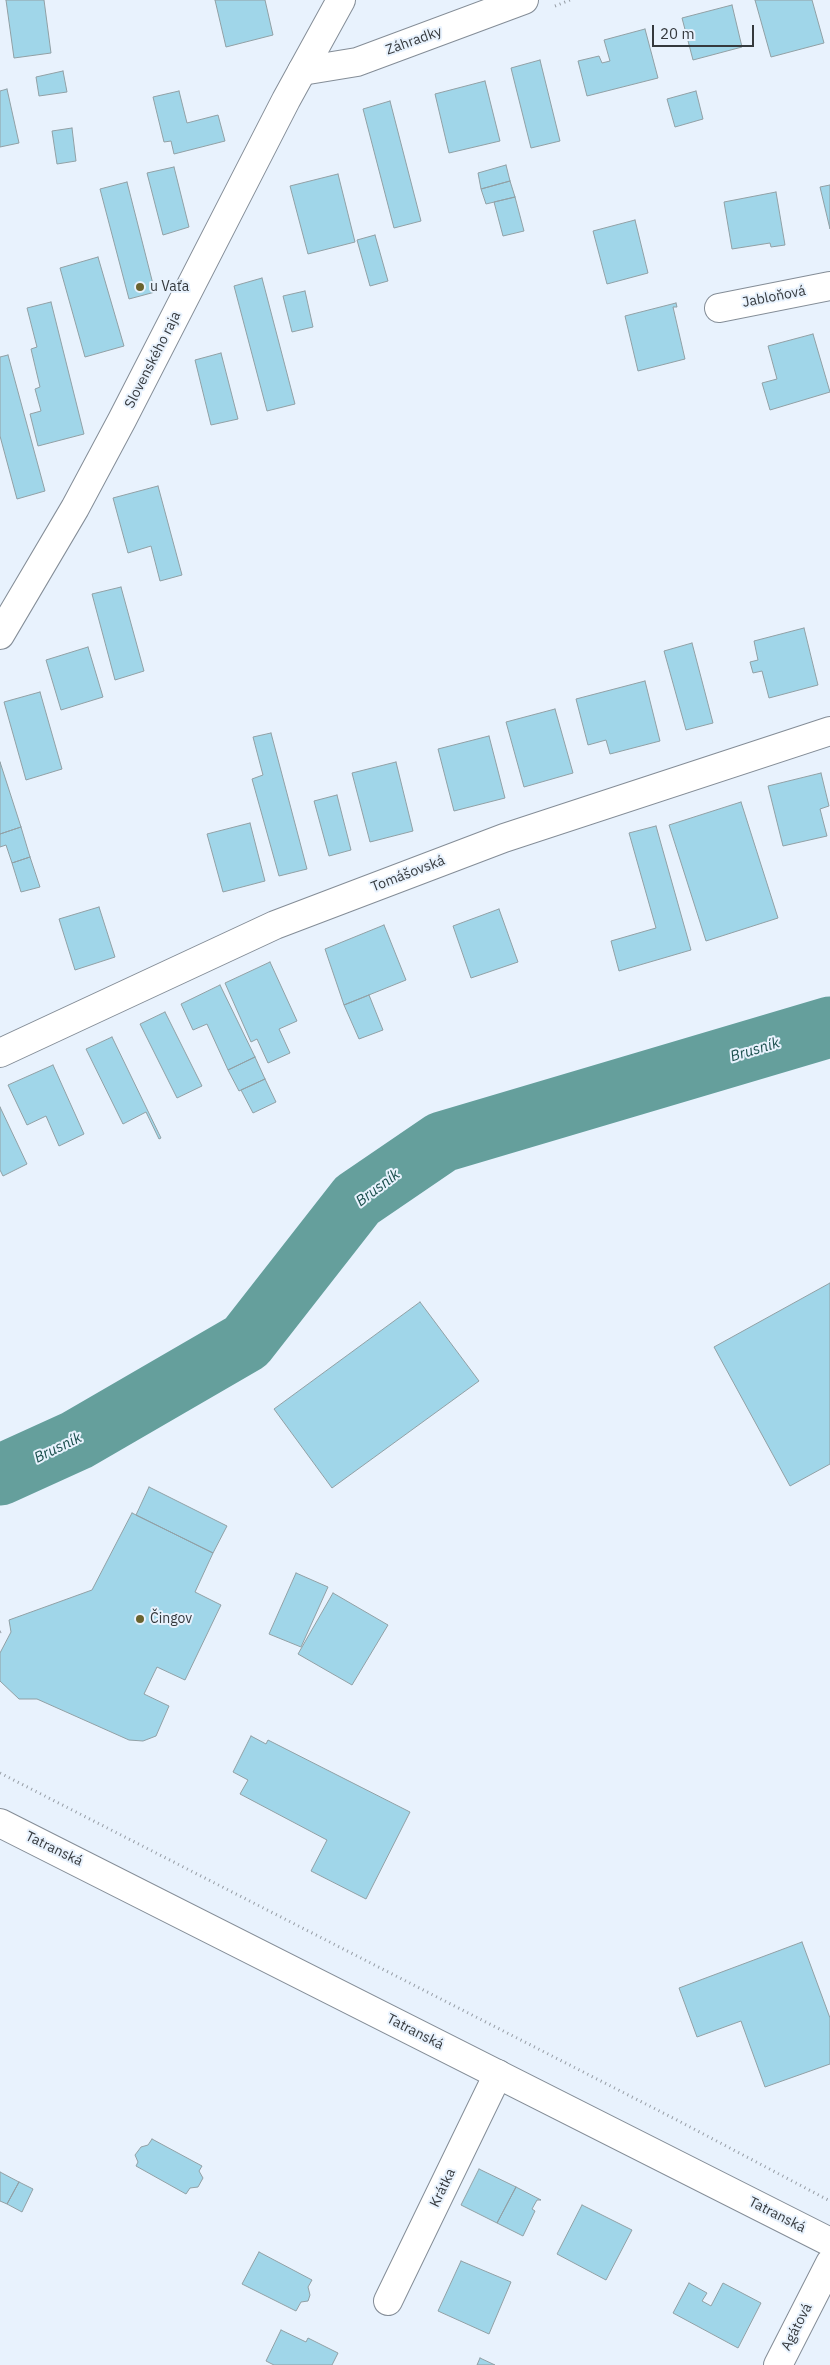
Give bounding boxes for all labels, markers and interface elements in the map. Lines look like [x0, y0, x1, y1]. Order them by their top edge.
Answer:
scale bar [655, 15, 758, 47]
street label: Záhradky [384, 23, 444, 59]
text: 20 m [660, 24, 695, 43]
place label: u Vaťa [150, 279, 189, 295]
marker: u Vaťa [134, 281, 146, 293]
street label: Jabloňová [741, 283, 807, 311]
street label: Slovenského raja [121, 309, 185, 411]
street label: Tomášovská [369, 852, 447, 896]
water label: Brusník [728, 1034, 782, 1066]
water label: Brusník [352, 1166, 404, 1210]
water label: Brusník [31, 1429, 85, 1467]
place label: Čingov [150, 1611, 192, 1627]
marker: Čingov [134, 1613, 146, 1625]
street label: Tatranská [23, 1828, 85, 1870]
street label: Tatranská [384, 2011, 446, 2053]
street label: Krátka [426, 2166, 460, 2210]
street label: Tatranská [746, 2194, 808, 2236]
street label: Agátová [778, 2301, 816, 2353]

